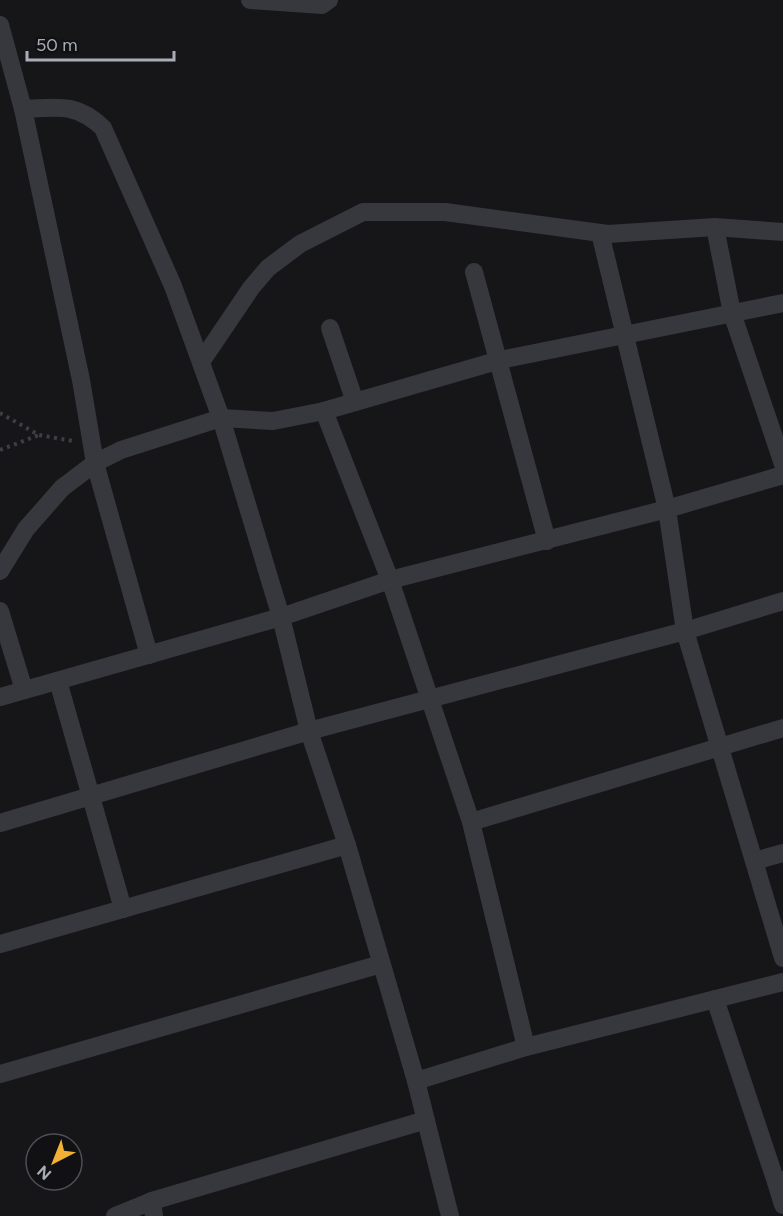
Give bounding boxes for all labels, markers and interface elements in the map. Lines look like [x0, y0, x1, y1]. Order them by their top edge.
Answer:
scale bar [27, 24, 174, 62]
text: 50 m [36, 34, 78, 56]
north arrow [24, 1132, 84, 1192]
text: N [33, 1162, 55, 1184]

